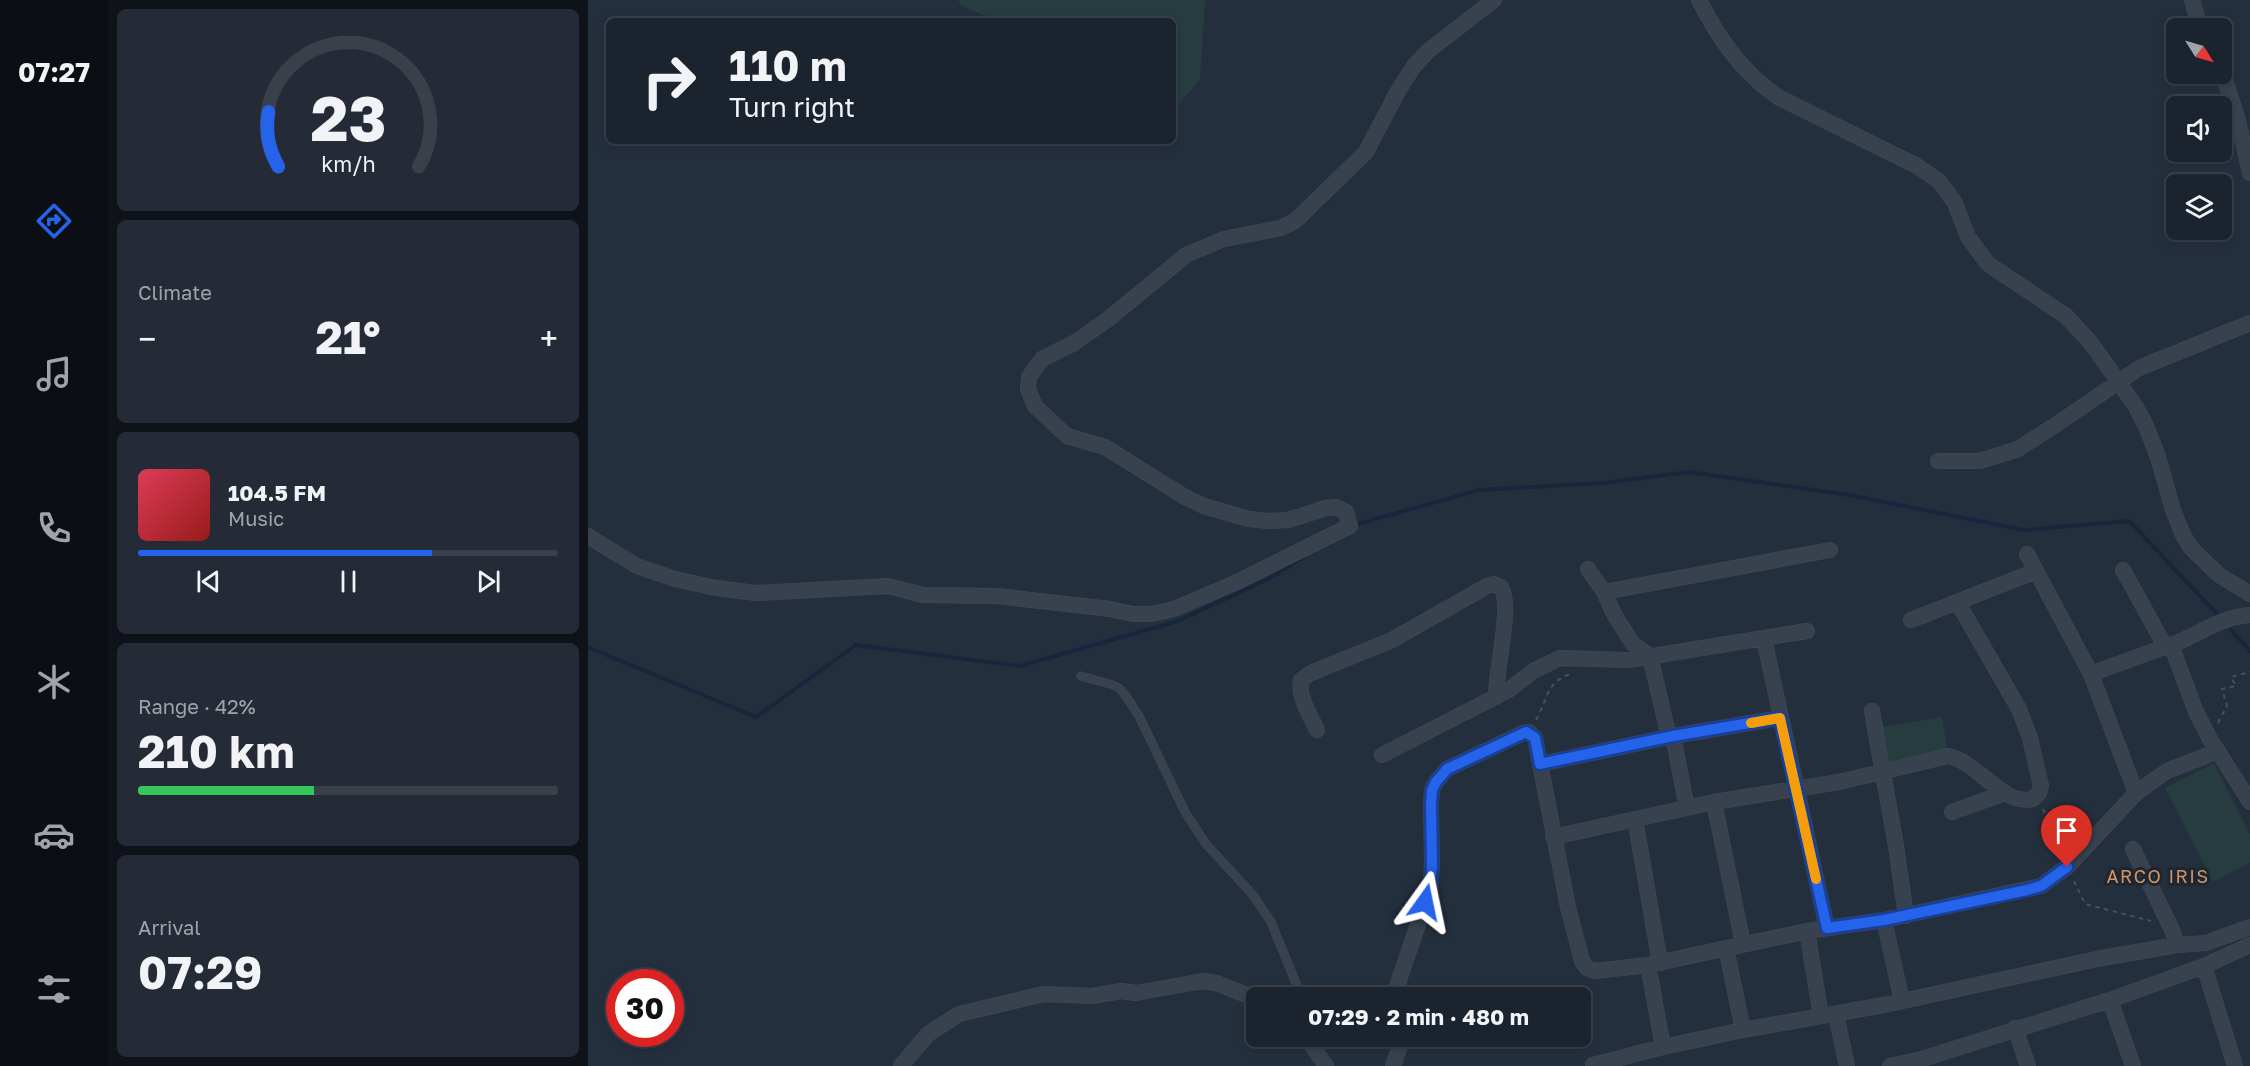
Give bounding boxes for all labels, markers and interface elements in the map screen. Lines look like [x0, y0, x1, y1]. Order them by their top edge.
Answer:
north arrow [2166, 18, 2232, 84]
map controls [2166, 18, 2232, 240]
text: 110 m [729, 40, 847, 90]
icon: right [630, 42, 708, 120]
text: 07:27 [18, 56, 90, 88]
text: 23 [310, 80, 386, 155]
text: Turn right [729, 91, 855, 123]
button: sound [2166, 96, 2232, 162]
text: km/h [321, 152, 375, 178]
button: layers [2166, 174, 2232, 240]
icon: directions [33, 200, 75, 242]
text: Climate [138, 280, 212, 304]
text: 21° [315, 310, 381, 364]
text: − [138, 319, 156, 358]
text: + [540, 319, 558, 358]
icon: music [33, 353, 75, 395]
text: 104.5 FM [228, 479, 326, 506]
text: Music [228, 506, 284, 530]
icon: phone [33, 507, 75, 549]
icon: previous [192, 565, 225, 598]
icon: pause [332, 565, 365, 598]
icon: next [472, 565, 505, 598]
icon: climate [33, 661, 75, 703]
text: Range · 42% [138, 694, 256, 718]
text: 210 km [138, 724, 295, 778]
pin [2041, 805, 2092, 867]
icon: car [33, 814, 75, 856]
icon: arrive [2050, 814, 2083, 847]
district label: ARCO IRIS [2107, 865, 2209, 887]
position arrow [1393, 870, 1457, 934]
text: Arrival [138, 915, 201, 939]
text: 07:29 [138, 945, 262, 999]
icon: filters [33, 968, 75, 1010]
speed limit sign: 30 [606, 969, 684, 1047]
text: 07:29 · 2 min · 480 m [1308, 1003, 1529, 1030]

